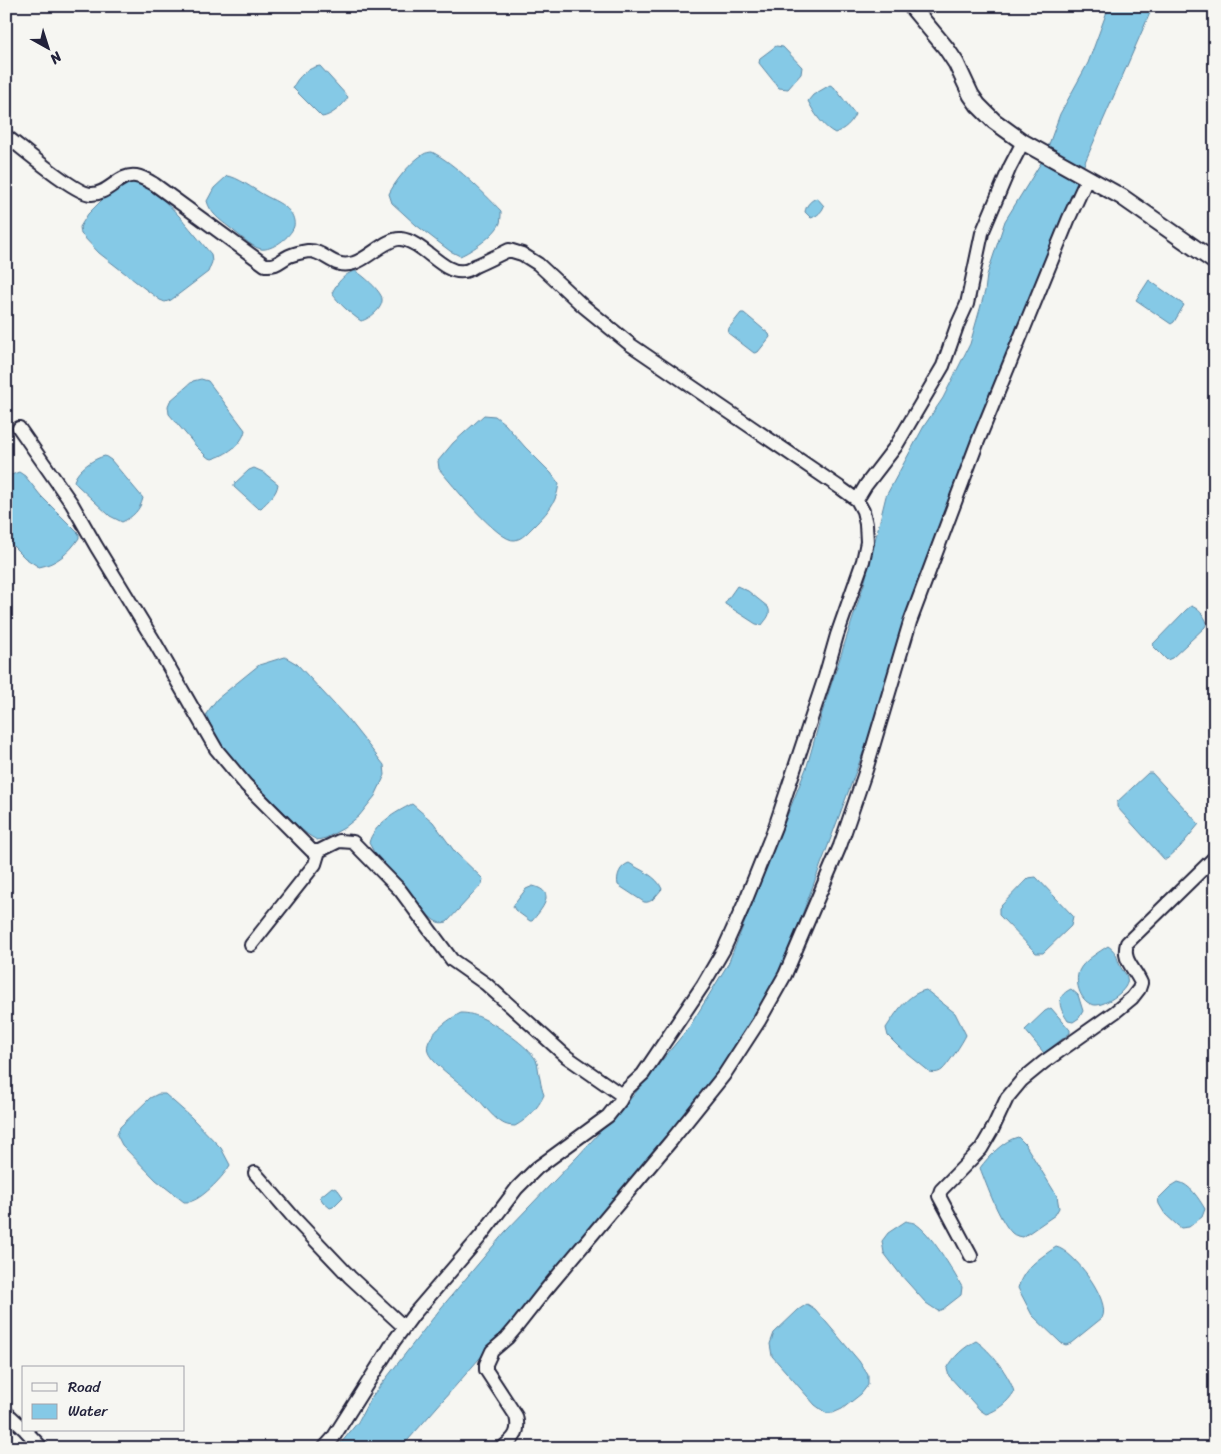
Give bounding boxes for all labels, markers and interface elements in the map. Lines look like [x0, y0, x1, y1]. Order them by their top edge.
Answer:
north arrow [22, 22, 72, 72]
text: N [44, 44, 68, 71]
legend [22, 1366, 185, 1432]
text: Road [68, 1374, 101, 1400]
text: Water [68, 1398, 108, 1424]

